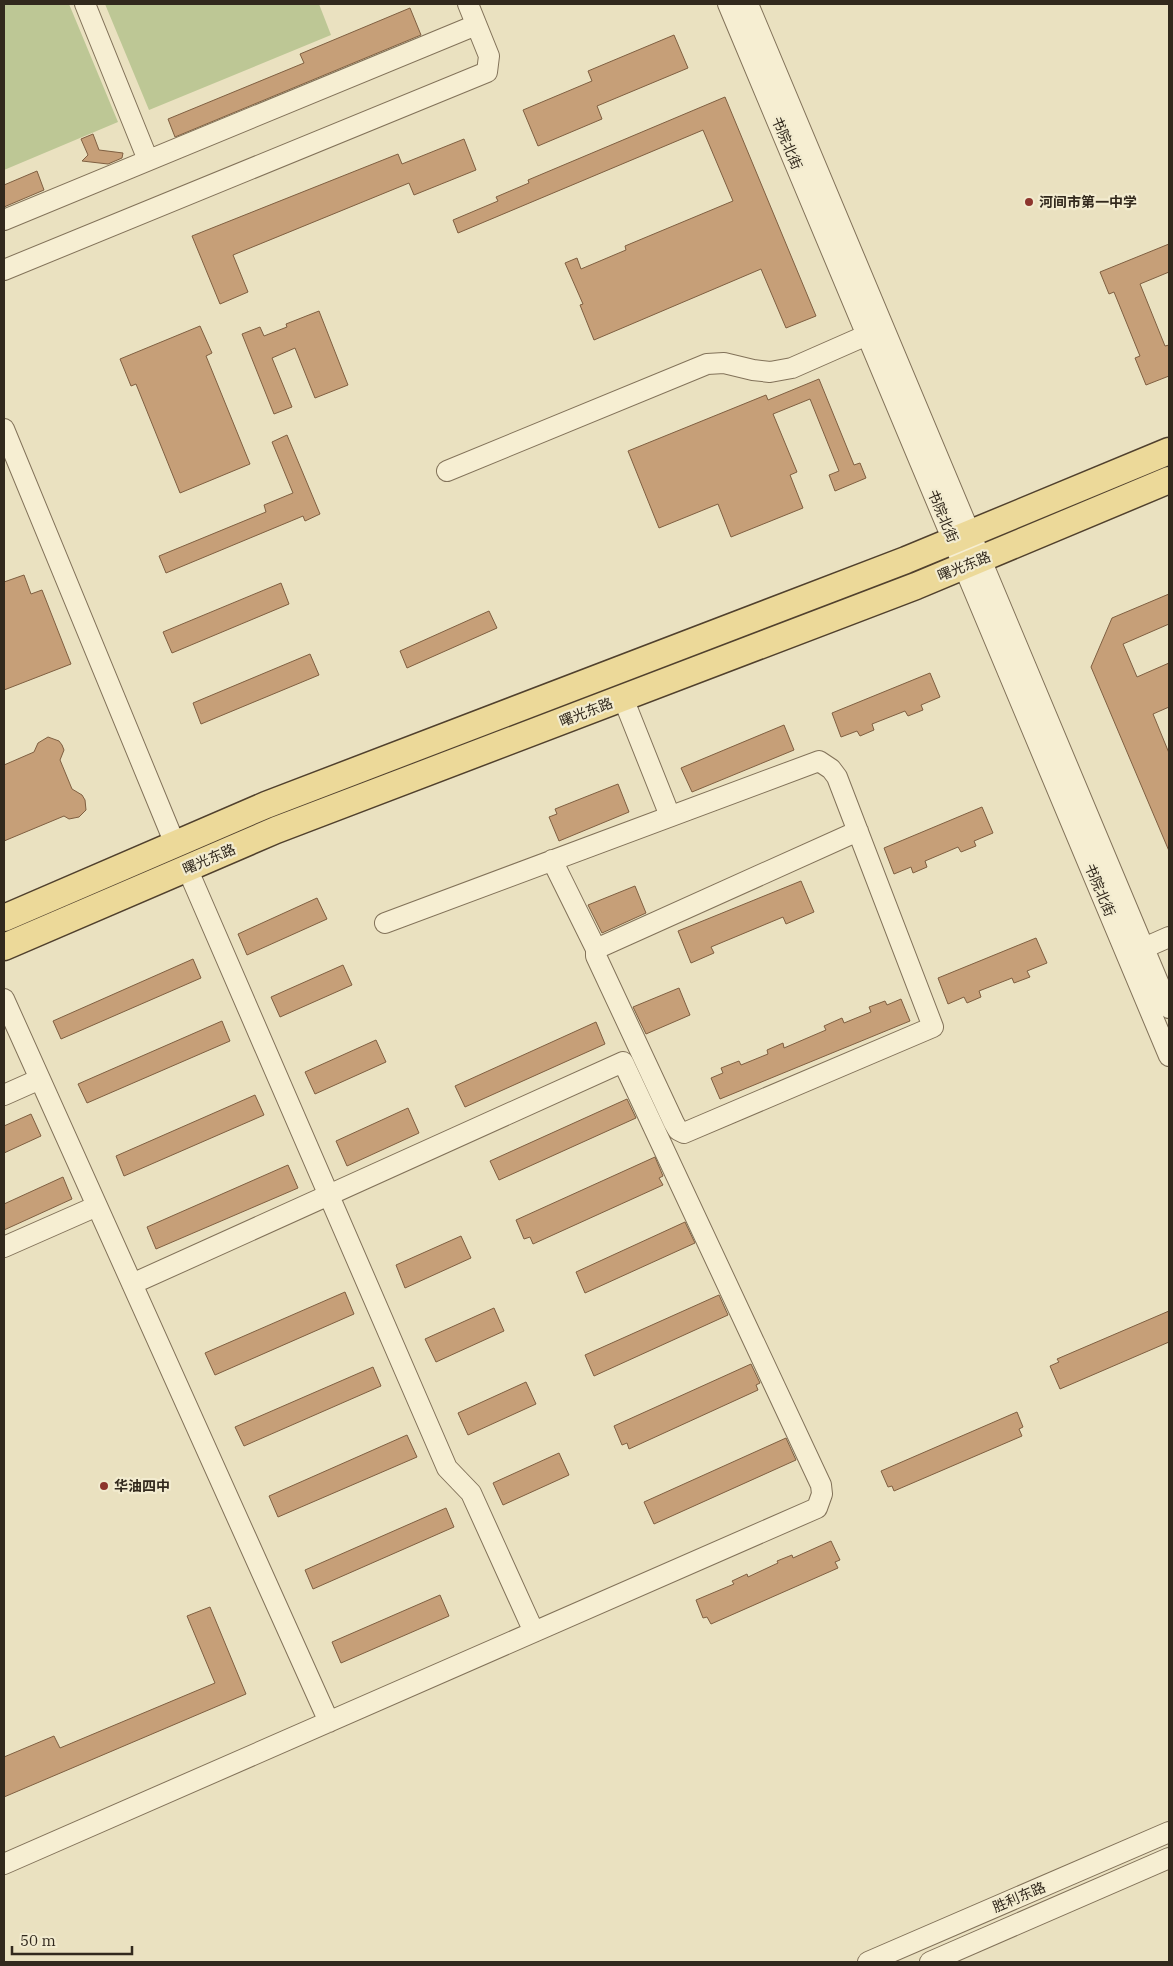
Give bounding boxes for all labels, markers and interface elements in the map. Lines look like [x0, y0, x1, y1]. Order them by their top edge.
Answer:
street label: 书院北街 [768, 114, 806, 172]
place label: 河间市第一中学 [1039, 193, 1137, 211]
marker: 河间市第一中学 [1023, 196, 1035, 208]
street label: 书院北街 [924, 487, 962, 545]
street label: 曙光东路 [935, 547, 993, 585]
street label: 曙光东路 [557, 694, 615, 730]
street label: 曙光东路 [180, 840, 238, 878]
street label: 书院北街 [1081, 861, 1119, 919]
place label: 华油四中 [114, 1477, 170, 1495]
marker: 华油四中 [98, 1480, 110, 1492]
street label: 胜利东路 [990, 1878, 1048, 1916]
scale bar [12, 1924, 132, 1956]
text: 50 m [20, 1931, 56, 1950]

